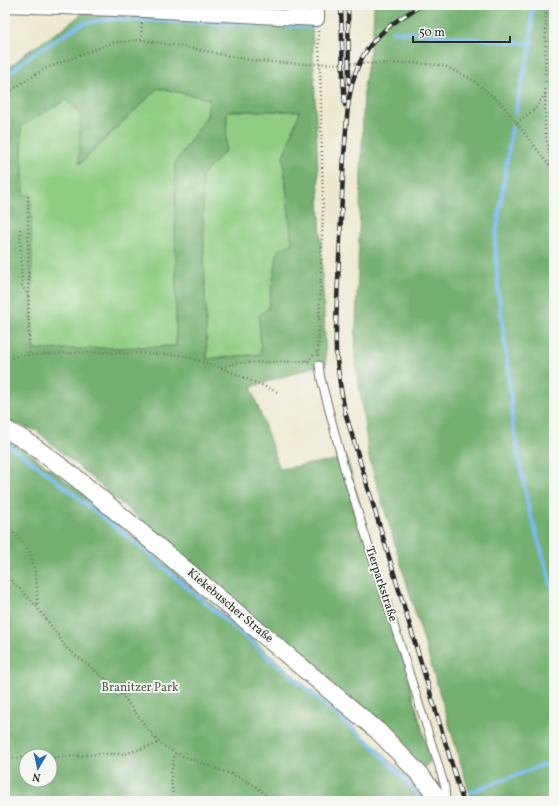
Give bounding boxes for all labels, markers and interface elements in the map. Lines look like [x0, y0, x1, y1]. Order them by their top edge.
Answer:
scale bar [413, 18, 510, 44]
text: 50 m [419, 25, 445, 41]
street label: Tierparkstraße [361, 544, 401, 624]
street label: Kiekebuscher Straße [183, 565, 277, 647]
park label: Branitzer Park [101, 680, 179, 696]
north arrow [18, 748, 58, 788]
text: N [32, 768, 42, 784]

